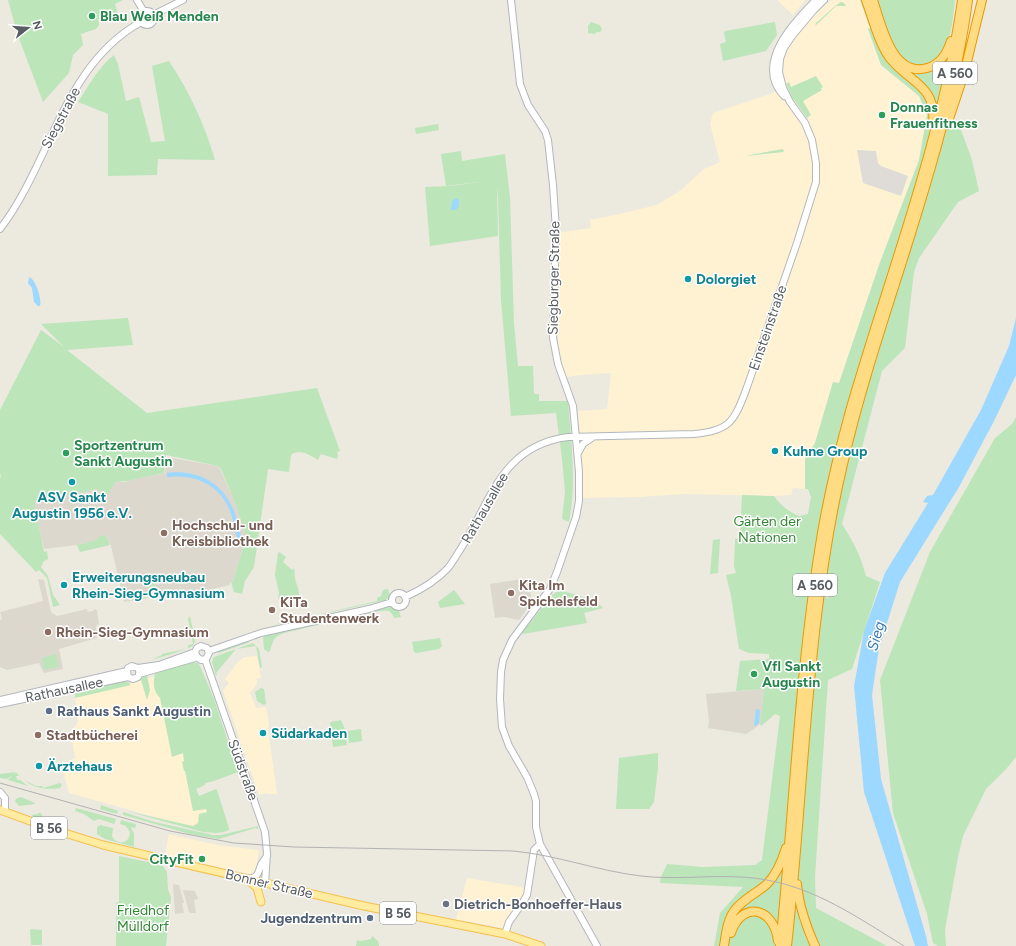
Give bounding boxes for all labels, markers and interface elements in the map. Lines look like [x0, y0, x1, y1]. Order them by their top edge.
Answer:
north arrow [8, 8, 48, 48]
place label: Blau Weiß Menden [100, 8, 219, 25]
marker: Blau Weiß Menden [87, 11, 97, 21]
text: N [30, 19, 45, 31]
road number: A 560 [933, 62, 977, 84]
street label: Siegstraße [38, 84, 84, 152]
place label: Donnas Frauenfitness [890, 99, 978, 132]
marker: Donnas Frauenfitness [877, 110, 887, 120]
street label: Siegburger Straße [545, 221, 563, 335]
place label: Dolorgiet [696, 271, 757, 288]
marker: Dolorgiet [683, 274, 693, 284]
street label: Einsteinstraße [745, 283, 791, 373]
place label: Sportzentrum Sankt Augustin [74, 437, 173, 470]
place label: Kuhne Group [783, 443, 867, 460]
marker: Kuhne Group [770, 446, 780, 456]
marker: Sportzentrum Sankt Augustin [61, 448, 71, 458]
street label: Rathausallee [458, 469, 512, 546]
marker: ASV Sankt Augustin 1956 e.V. [67, 477, 77, 487]
place label: ASV Sankt Augustin 1956 e.V. [12, 489, 132, 522]
park label: Gärten der Nationen [733, 513, 801, 546]
place label: Hochschul- und Kreisbibliothek [172, 517, 273, 550]
marker: Hochschul- und Kreisbibliothek [159, 528, 169, 538]
place label: Erweiterungsneubau Rhein-Sieg-Gymnasium [72, 569, 225, 602]
road number: A 560 [793, 574, 837, 596]
place label: Kita Im Spichelsfeld [519, 577, 598, 610]
marker: Erweiterungsneubau Rhein-Sieg-Gymnasium [59, 580, 69, 590]
marker: Kita Im Spichelsfeld [506, 588, 516, 598]
place label: KiTa Studentenwerk [280, 594, 380, 627]
marker: KiTa Studentenwerk [267, 605, 277, 615]
water label: Sieg [863, 619, 889, 653]
place label: Rhein-Sieg-Gymnasium [56, 624, 209, 641]
marker: Rhein-Sieg-Gymnasium [43, 627, 53, 637]
place label: Vfl Sankt Augustin [762, 658, 822, 691]
marker: Vfl Sankt Augustin [749, 669, 759, 679]
street label: Rathausallee [24, 673, 105, 707]
place label: Rathaus Sankt Augustin [57, 703, 211, 720]
marker: Rathaus Sankt Augustin [44, 706, 54, 716]
place label: Südarkaden [271, 725, 347, 742]
place label: Stadtbücherei [46, 727, 138, 744]
marker: Südarkaden [258, 728, 268, 738]
marker: Stadtbücherei [33, 730, 43, 740]
street label: Südstraße [224, 737, 262, 803]
place label: Ärztehaus [47, 758, 113, 775]
marker: Ärztehaus [34, 761, 44, 771]
road number: B 56 [31, 817, 67, 839]
place label: CityFit [149, 851, 194, 868]
marker: CityFit [197, 854, 207, 864]
street label: Bonner Straße [224, 866, 315, 902]
place label: Dietrich-Bonhoeffer-Haus [454, 896, 622, 913]
marker: Dietrich-Bonhoeffer-Haus [441, 899, 451, 909]
park label: Friedhof Mülldorf [117, 902, 170, 935]
road number: B 56 [380, 902, 416, 924]
place label: Jugendzentrum [260, 910, 362, 927]
marker: Jugendzentrum [365, 913, 375, 923]

